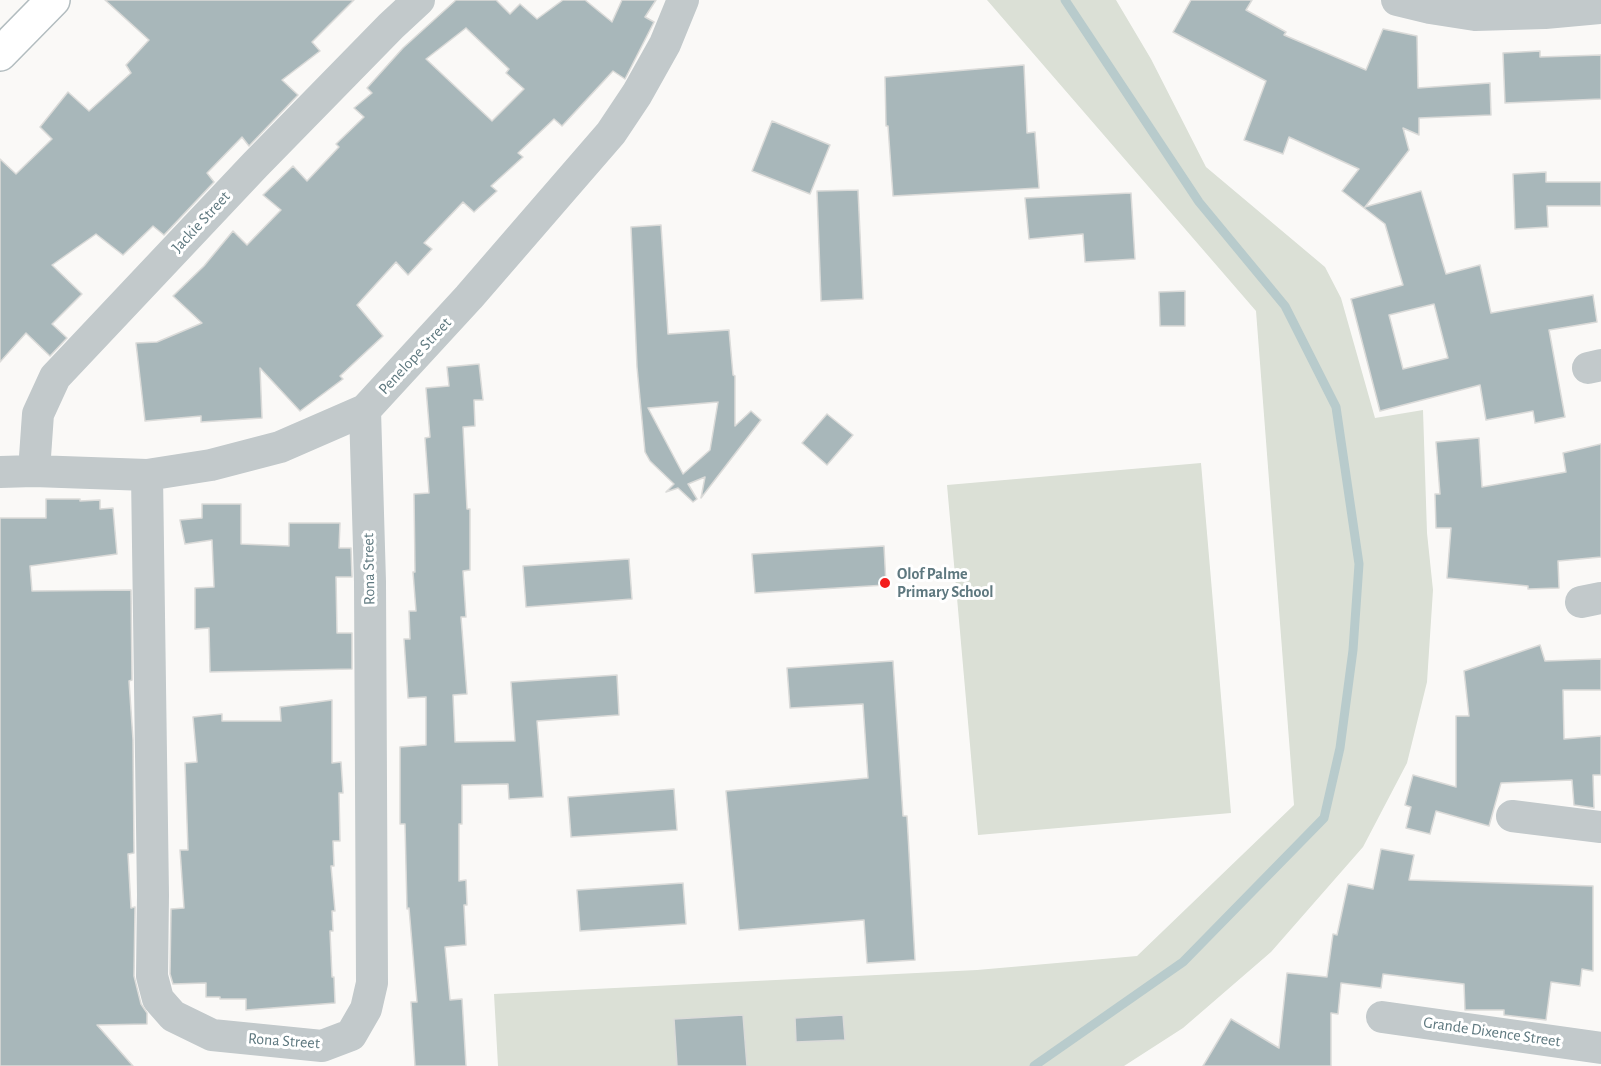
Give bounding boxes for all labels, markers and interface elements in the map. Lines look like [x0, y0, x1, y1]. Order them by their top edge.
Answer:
street label: Jackie Street [168, 187, 234, 257]
street label: Penelope Street [374, 314, 456, 398]
street label: Rona Street [359, 533, 379, 605]
place label: Olof Palme Primary School [897, 564, 994, 602]
marker: Olof Palme Primary School [878, 576, 892, 590]
street label: Grande Dixence Street [1422, 1013, 1562, 1051]
street label: Rona Street [247, 1029, 321, 1053]

